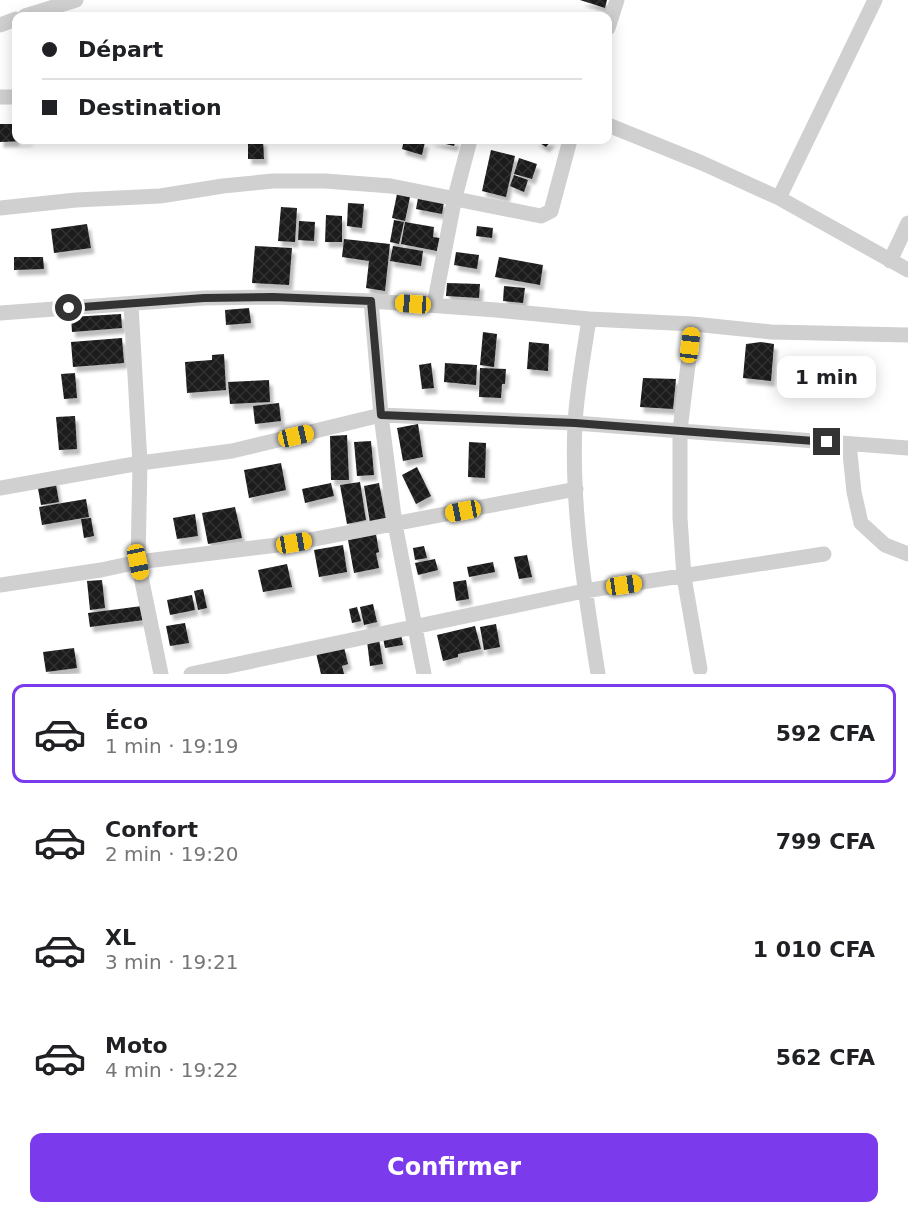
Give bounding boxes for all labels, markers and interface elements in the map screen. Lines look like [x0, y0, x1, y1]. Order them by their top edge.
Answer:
text: Départ [78, 37, 163, 62]
text: Destination [78, 95, 222, 120]
route start [55, 294, 82, 321]
car [394, 294, 432, 314]
car [679, 326, 701, 364]
callout: 1 min [778, 355, 876, 397]
text: 1 min [795, 365, 858, 389]
car [276, 423, 316, 449]
route end [813, 428, 840, 455]
car [444, 499, 482, 523]
car [275, 531, 313, 555]
car [125, 543, 151, 581]
car [605, 574, 643, 596]
icon: car [33, 707, 87, 761]
text: Éco [105, 709, 148, 734]
text: 592 CFA [776, 721, 875, 746]
text: 1 min · 19:19 [105, 734, 239, 758]
icon: car [33, 815, 87, 869]
text: Confort [105, 817, 198, 842]
text: 799 CFA [776, 829, 875, 854]
text: 2 min · 19:20 [105, 842, 239, 866]
icon: car [33, 923, 87, 977]
text: XL [105, 925, 136, 950]
text: 1 010 CFA [753, 937, 875, 962]
text: 3 min · 19:21 [105, 950, 239, 974]
icon: car [33, 1031, 87, 1085]
text: Moto [105, 1033, 168, 1058]
text: 562 CFA [776, 1045, 875, 1070]
text: 4 min · 19:22 [105, 1058, 239, 1082]
button: Confirmer [30, 1133, 878, 1202]

